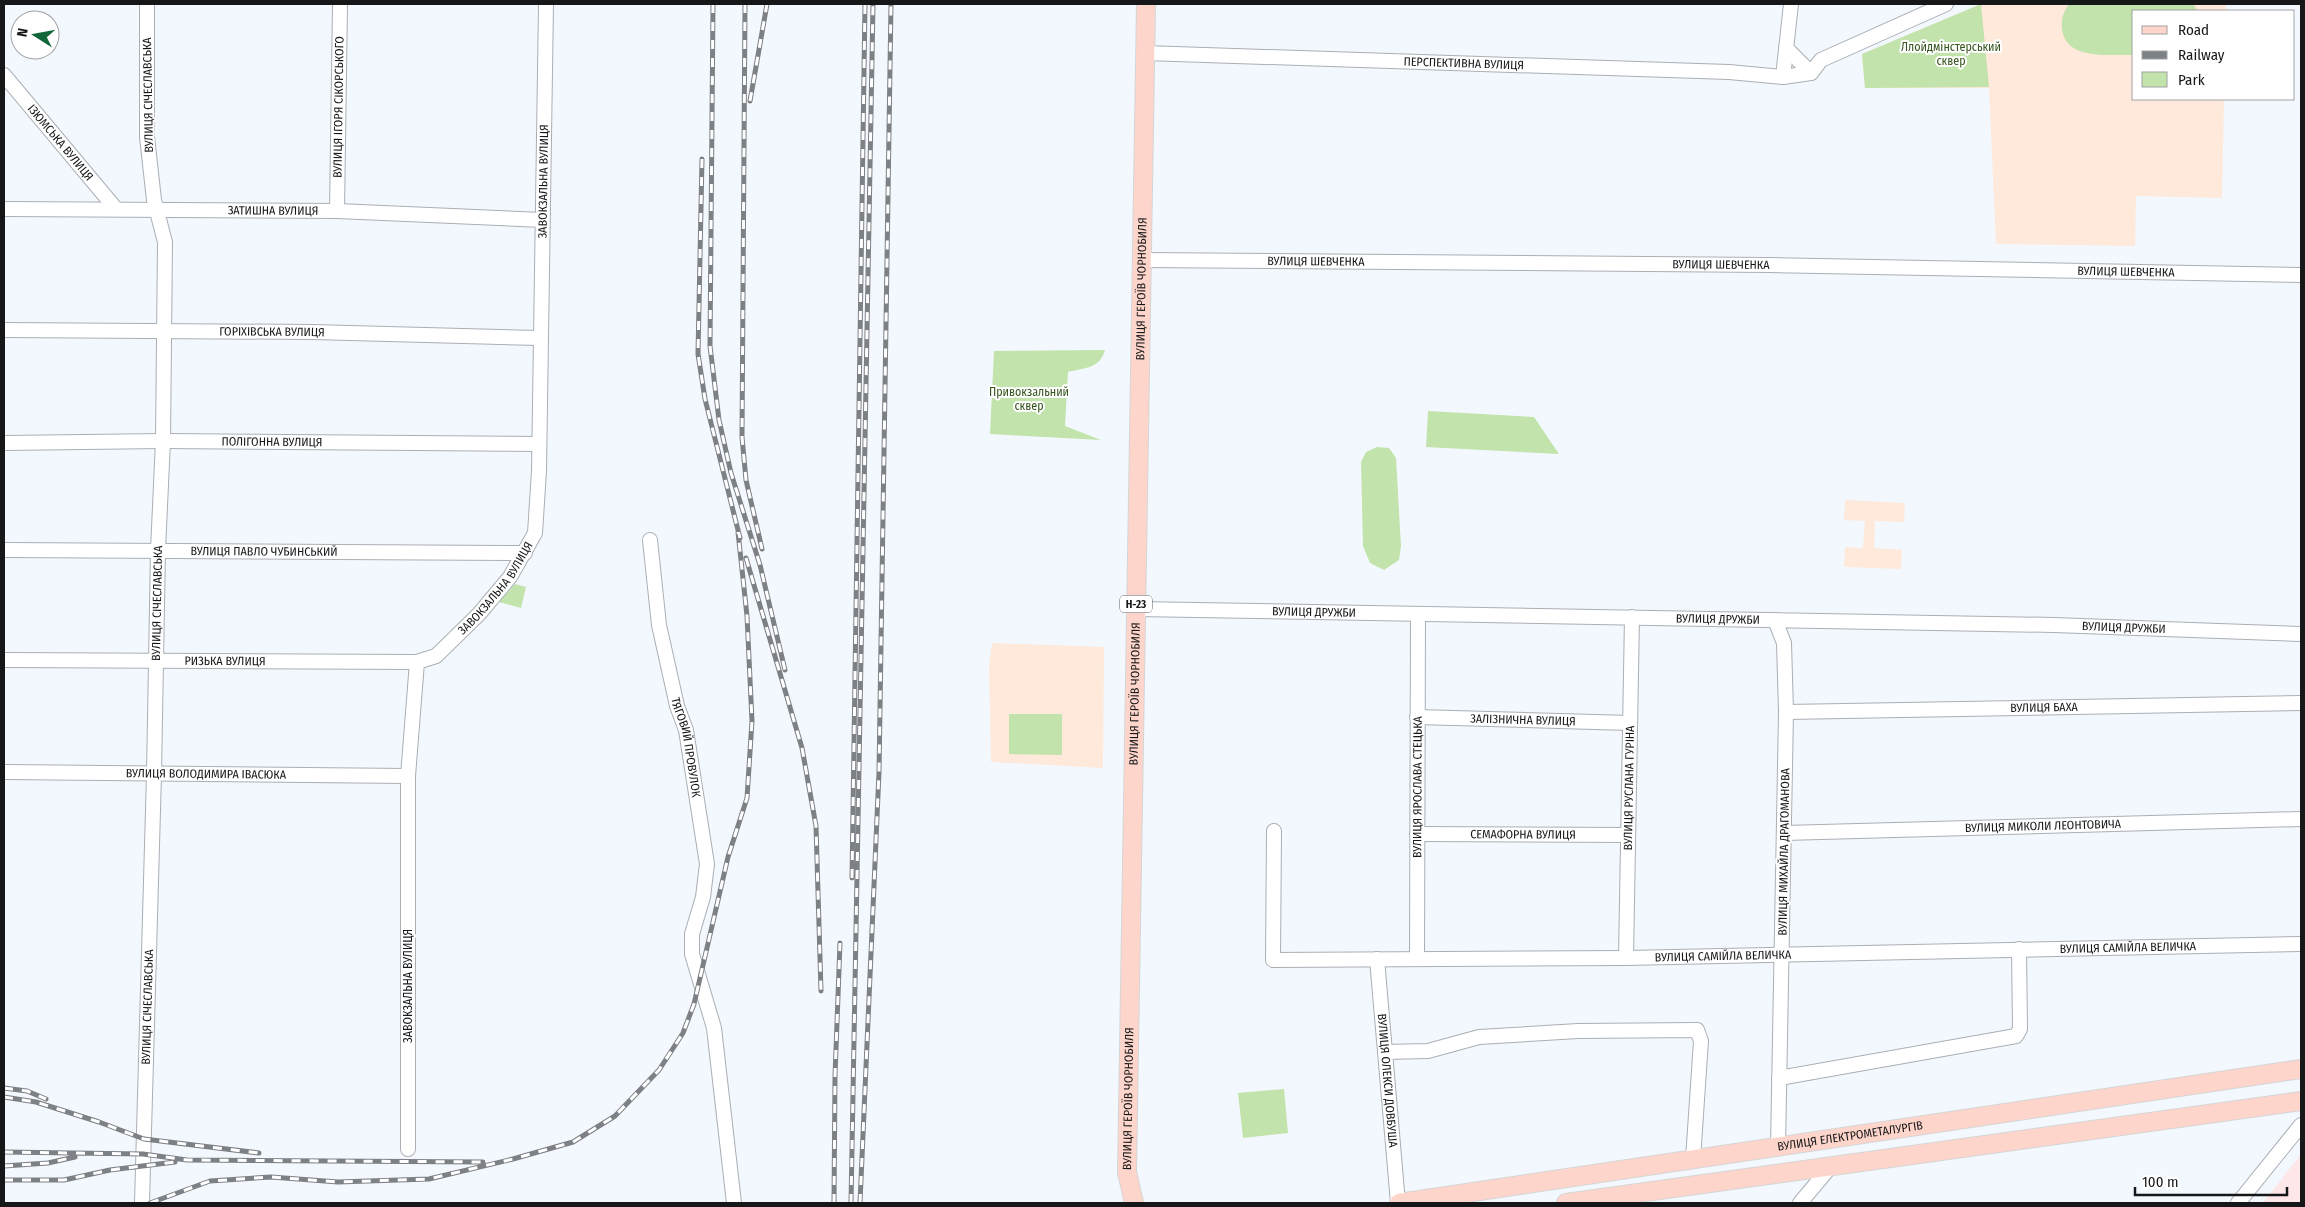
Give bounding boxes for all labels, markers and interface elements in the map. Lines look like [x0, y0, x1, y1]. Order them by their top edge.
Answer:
north arrow [10, 10, 60, 60]
legend [2132, 10, 2295, 100]
text: Road [2178, 21, 2209, 39]
text: N [14, 27, 32, 38]
street label: ВУЛИЦЯ ІГОРЯ СІКОРСЬКОГО [330, 36, 347, 178]
street label: ВУЛИЦЯ СІЧЕСЛАВСЬКА [140, 37, 156, 153]
park label: Ллойдмінстерський сквер [1901, 40, 2001, 68]
text: Railway [2178, 46, 2225, 64]
street label: ПЕРСПЕКТИВНА ВУЛИЦЯ [1403, 54, 1524, 72]
text: Park [2178, 71, 2205, 89]
street label: ІЗЮМСЬКА ВУЛИЦЯ [25, 102, 96, 183]
street label: ЗАВОКЗАЛЬНА ВУЛИЦЯ [535, 124, 551, 239]
street label: ЗАТИШНА ВУЛИЦЯ [228, 203, 318, 218]
street label: ВУЛИЦЯ ГЕРОЇВ ЧОРНОБИЛЯ [1133, 217, 1150, 360]
street label: ВУЛИЦЯ ШЕВЧЕНКА [1267, 254, 1365, 269]
street label: ВУЛИЦЯ ШЕВЧЕНКА [1672, 257, 1770, 272]
street label: ВУЛИЦЯ ШЕВЧЕНКА [2077, 264, 2175, 280]
street label: ГОРІХІВСЬКА ВУЛИЦЯ [219, 324, 325, 339]
park label: Привокзальний сквер [989, 385, 1069, 413]
street label: ПОЛІГОННА ВУЛИЦЯ [221, 434, 322, 449]
street label: ЗАВОКЗАЛЬНА ВУЛИЦЯ [455, 539, 536, 637]
street label: ВУЛИЦЯ ПАВЛО ЧУБИНСЬКИЙ [190, 544, 338, 559]
street label: ВУЛИЦЯ СІЧЕСЛАВСЬКА [149, 545, 165, 661]
road number: Н-23 [1120, 596, 1152, 612]
street label: ВУЛИЦЯ ДРУЖБИ [1272, 604, 1356, 620]
street label: ВУЛИЦЯ ДРУЖБИ [1676, 611, 1760, 627]
street label: ВУЛИЦЯ ДРУЖБИ [2082, 619, 2166, 636]
street label: ВУЛИЦЯ ГЕРОЇВ ЧОРНОБИЛЯ [1127, 622, 1143, 765]
street label: РИЗЬКА ВУЛИЦЯ [184, 654, 266, 668]
street label: ТЯГОВИЙ ПРОВУЛОК [668, 696, 704, 799]
street label: ВУЛИЦЯ БАХА [2010, 700, 2079, 715]
street label: ЗАЛІЗНИЧНА ВУЛИЦЯ [1470, 712, 1576, 728]
street label: ВУЛИЦЯ ЯРОСЛАВА СТЕЦЬКА [1410, 715, 1425, 858]
street label: ВУЛИЦЯ РУСЛАНА ГУРІНА [1621, 725, 1637, 851]
street label: ВУЛИЦЯ ВОЛОДИМИРА ІВАСЮКА [126, 766, 287, 782]
street label: ВУЛИЦЯ МИХАЙЛА ДРАГОМАНОВА [1775, 767, 1792, 936]
street label: ВУЛИЦЯ МИКОЛИ ЛЕОНТОВИЧА [1965, 817, 2122, 835]
street label: СЕМАФОРНА ВУЛИЦЯ [1470, 827, 1576, 842]
street label: ЗАВОКЗАЛЬНА ВУЛИЦЯ [401, 929, 415, 1043]
street label: ВУЛИЦЯ САМІЙЛА ВЕЛИЧКА [2060, 939, 2197, 956]
street label: ВУЛИЦЯ САМІЙЛА ВЕЛИЧКА [1655, 948, 1792, 964]
street label: ВУЛИЦЯ СІЧЕСЛАВСЬКА [139, 949, 156, 1065]
street label: ВУЛИЦЯ ОЛЕКСИ ДОВБУША [1375, 1013, 1400, 1149]
street label: ВУЛИЦЯ ГЕРОЇВ ЧОРНОБИЛЯ [1120, 1027, 1136, 1170]
street label: ВУЛИЦЯ ЕЛЕКТРОМЕТАЛУРГІВ [1776, 1118, 1924, 1154]
scale bar [2135, 1164, 2288, 1196]
text: 100 m [2142, 1173, 2179, 1191]

